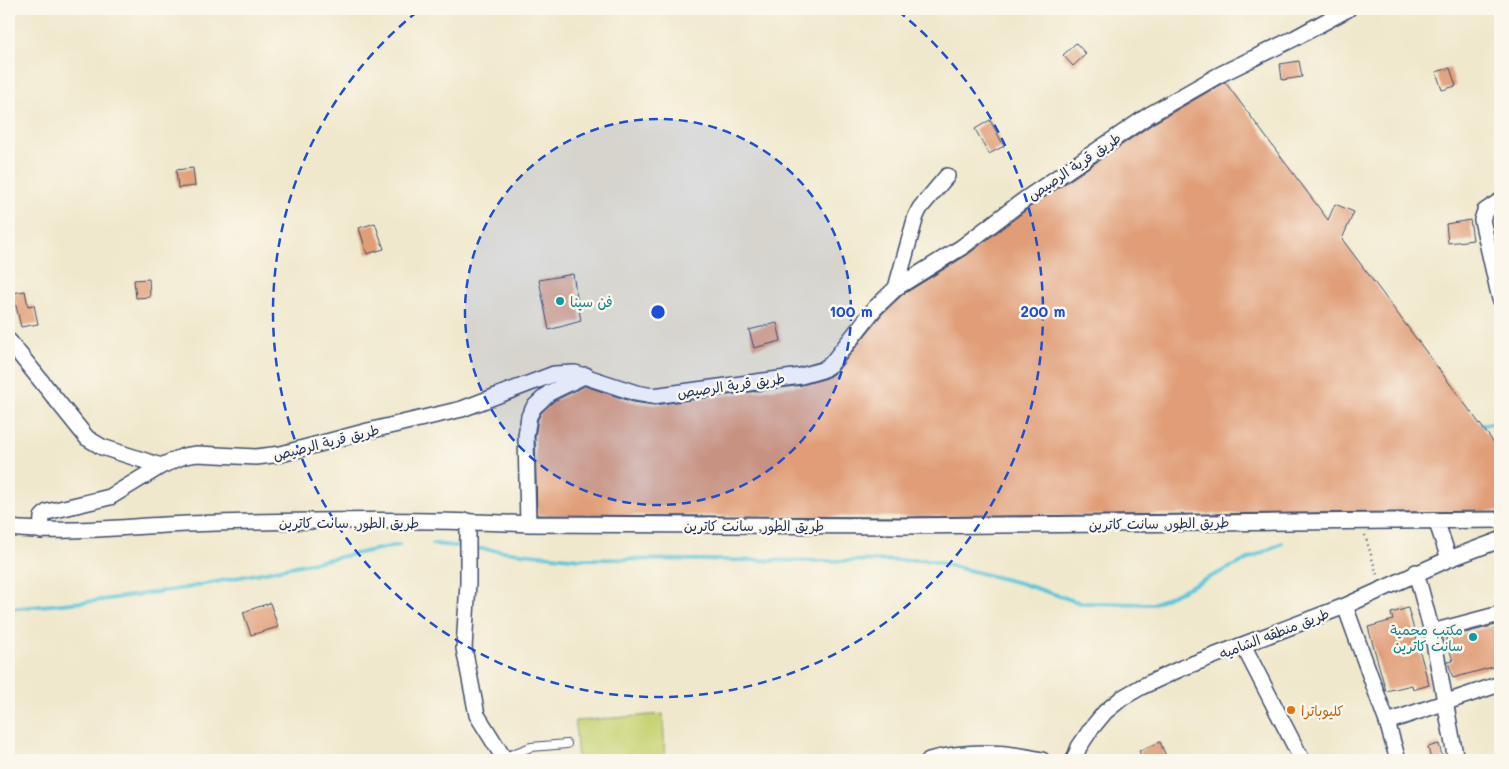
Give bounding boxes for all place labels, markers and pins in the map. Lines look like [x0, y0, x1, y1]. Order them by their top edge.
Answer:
place label: فن سينا [570, 292, 613, 311]
marker: فن سينا [554, 295, 566, 307]
centre of rings [649, 303, 667, 321]
place label: مكتب محمية سانت كاترين [1390, 620, 1463, 655]
marker: مكتب محمية سانت كاترين [1467, 631, 1479, 643]
place label: كليوباترا [1301, 701, 1344, 720]
marker: كليوباترا [1285, 704, 1297, 716]

